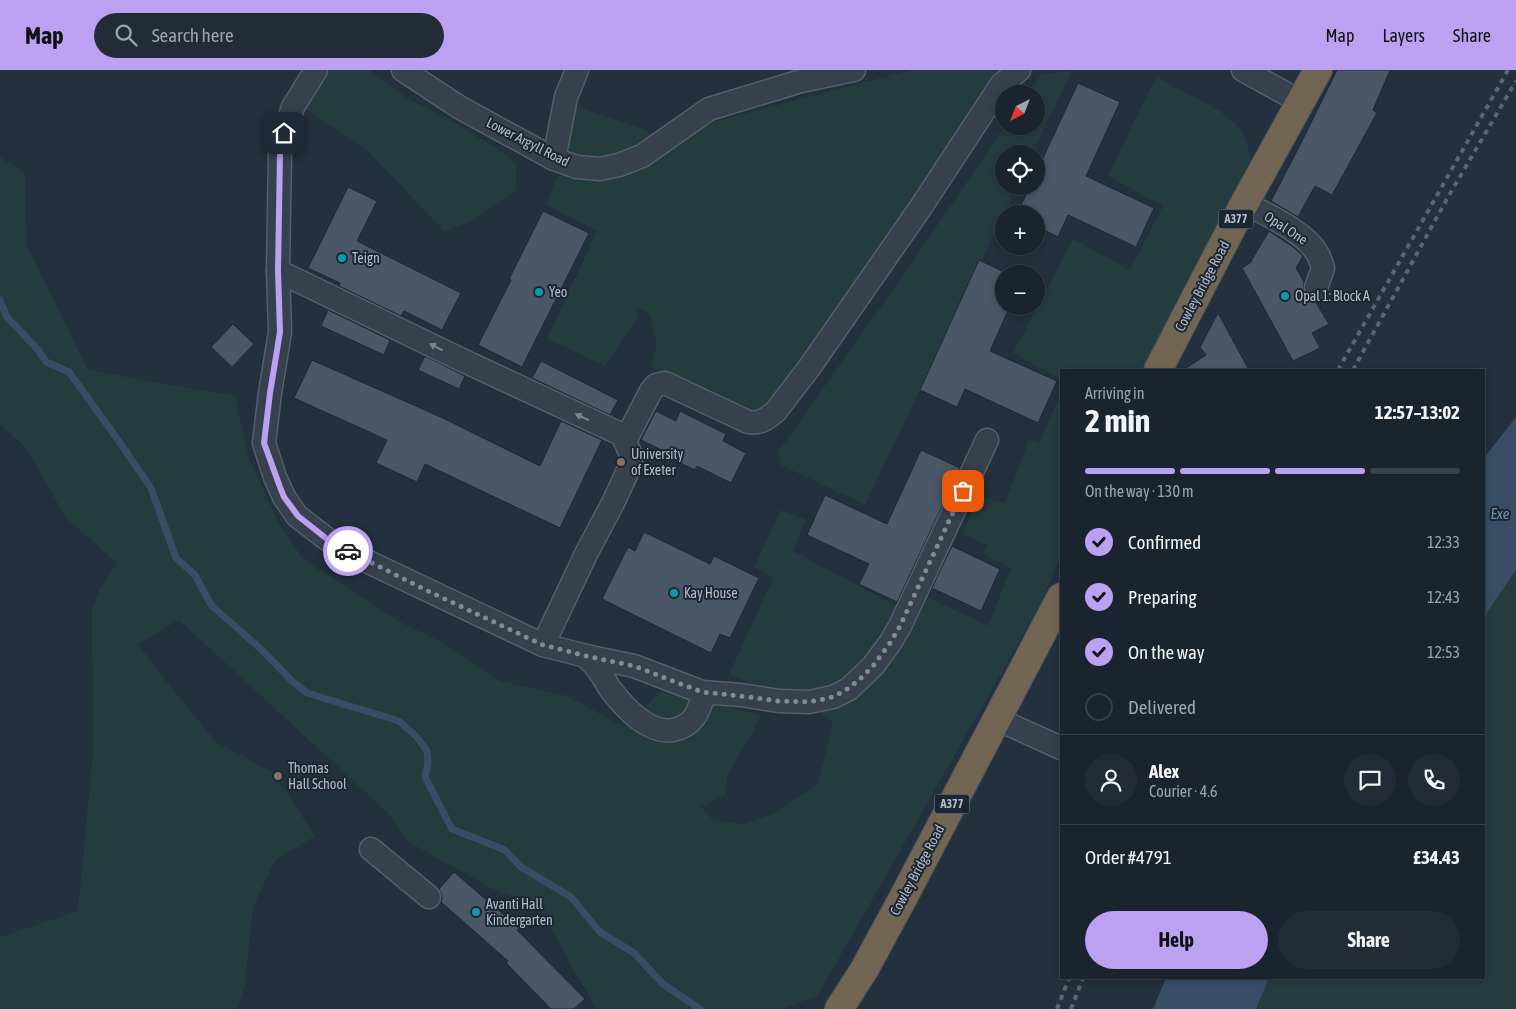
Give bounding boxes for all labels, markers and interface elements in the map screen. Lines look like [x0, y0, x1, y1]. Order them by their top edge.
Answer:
search box [94, 13, 444, 58]
icon: search [112, 21, 140, 49]
text: Map [25, 22, 64, 49]
text: Search here [152, 24, 234, 46]
text: Map [1325, 25, 1354, 46]
text: Layers [1382, 25, 1425, 46]
text: Share [1453, 25, 1491, 46]
north arrow [995, 85, 1045, 135]
map controls [995, 85, 1045, 315]
pin [263, 112, 305, 154]
street label: Lower Argyll Road [484, 114, 572, 170]
icon: home [270, 119, 298, 147]
button: locate [995, 145, 1045, 195]
button: + [995, 205, 1045, 255]
street label: Opal One [1261, 208, 1311, 248]
road number: A377 [1218, 210, 1254, 228]
street label: Cowley Bridge Road [1171, 238, 1233, 334]
place label: Teign [352, 250, 380, 266]
marker: Teign [336, 252, 348, 264]
button: − [995, 265, 1045, 315]
place label: Yeo [549, 284, 567, 300]
marker: Yeo [533, 286, 545, 298]
place label: Opal 1: Block A [1295, 288, 1370, 304]
marker: Opal 1: Block A [1279, 290, 1291, 302]
one-way arrow [429, 343, 443, 351]
text: Arriving in [1085, 384, 1145, 402]
text: 12:57–13:02 [1375, 401, 1460, 423]
text: 2 min [1085, 402, 1150, 439]
one-way arrow [575, 412, 590, 421]
place label: University of Exeter [631, 446, 684, 478]
marker: University of Exeter [615, 456, 627, 468]
pin [942, 470, 984, 512]
icon: bag [949, 477, 977, 505]
text: On the way · 130 m [1085, 482, 1194, 500]
water label: Exe [1490, 505, 1510, 522]
courier [323, 526, 373, 576]
icon: check [1085, 528, 1113, 556]
text: Confirmed [1128, 531, 1201, 553]
text: 12:33 [1427, 533, 1460, 551]
icon: car [334, 537, 362, 565]
icon: check [1085, 583, 1113, 611]
place label: Kay House [684, 585, 738, 601]
text: Preparing [1128, 586, 1197, 608]
marker: Kay House [668, 587, 680, 599]
text: 12:43 [1427, 588, 1460, 606]
icon: check [1085, 638, 1113, 666]
text: On the way [1128, 641, 1205, 663]
text: 12:53 [1427, 643, 1460, 661]
text: Delivered [1128, 696, 1196, 718]
button: person [1085, 754, 1137, 806]
button: chat [1344, 754, 1396, 806]
button: phone [1408, 754, 1460, 806]
place label: Thomas Hall School [288, 760, 347, 792]
text: Alex [1149, 760, 1179, 782]
marker: Thomas Hall School [272, 770, 284, 782]
text: Courier · 4.6 [1149, 782, 1218, 800]
road number: A377 [934, 794, 970, 814]
street label: Cowley Bridge Road [886, 822, 948, 918]
text: Order #4791 [1085, 846, 1172, 868]
text: £34.43 [1413, 846, 1460, 868]
place label: Avanti Hall Kindergarten [486, 896, 553, 928]
marker: Avanti Hall Kindergarten [470, 906, 482, 918]
button: Help [1085, 911, 1268, 969]
button: Share [1278, 911, 1460, 969]

